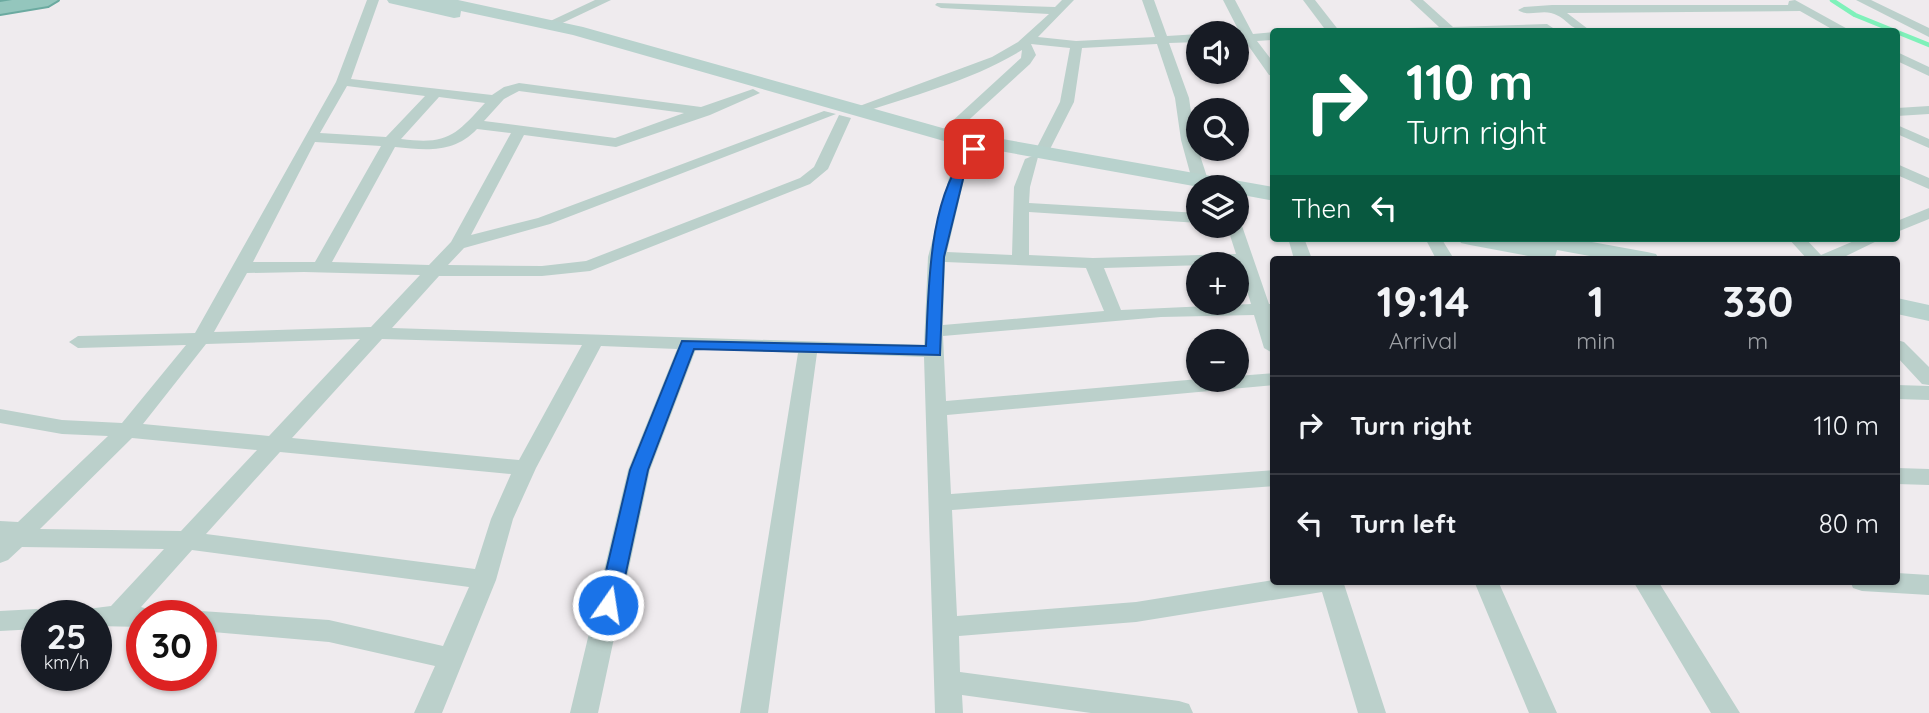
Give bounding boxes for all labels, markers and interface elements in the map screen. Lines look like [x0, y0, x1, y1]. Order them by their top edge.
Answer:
map controls [1186, 21, 1249, 392]
button: sound [1186, 21, 1249, 84]
text: 110 m [1406, 51, 1533, 112]
icon: right [1291, 56, 1382, 147]
button: search [1186, 98, 1249, 161]
text: Turn right [1406, 112, 1547, 152]
pin [944, 119, 1004, 179]
icon: arrive [955, 130, 993, 168]
button: layers [1186, 175, 1249, 238]
icon: left [1365, 189, 1403, 227]
text: Then [1291, 192, 1351, 225]
button: + [1186, 252, 1249, 315]
text: 19:14 [1377, 275, 1470, 328]
text: 1 [1588, 275, 1604, 328]
text: 330 [1722, 275, 1793, 328]
text: Arrival [1389, 326, 1458, 355]
text: min [1576, 326, 1616, 355]
text: m [1747, 326, 1768, 355]
button: − [1186, 329, 1249, 392]
icon: right [1291, 406, 1329, 444]
text: Turn right [1350, 409, 1472, 442]
text: 110 m [1813, 409, 1879, 442]
icon: left [1291, 504, 1329, 542]
text: Turn left [1350, 507, 1457, 540]
text: 80 m [1819, 507, 1879, 540]
position arrow [571, 568, 645, 642]
speed limit sign: 30 [126, 600, 217, 691]
text: 25 [46, 614, 87, 658]
text: km/h [44, 651, 89, 674]

